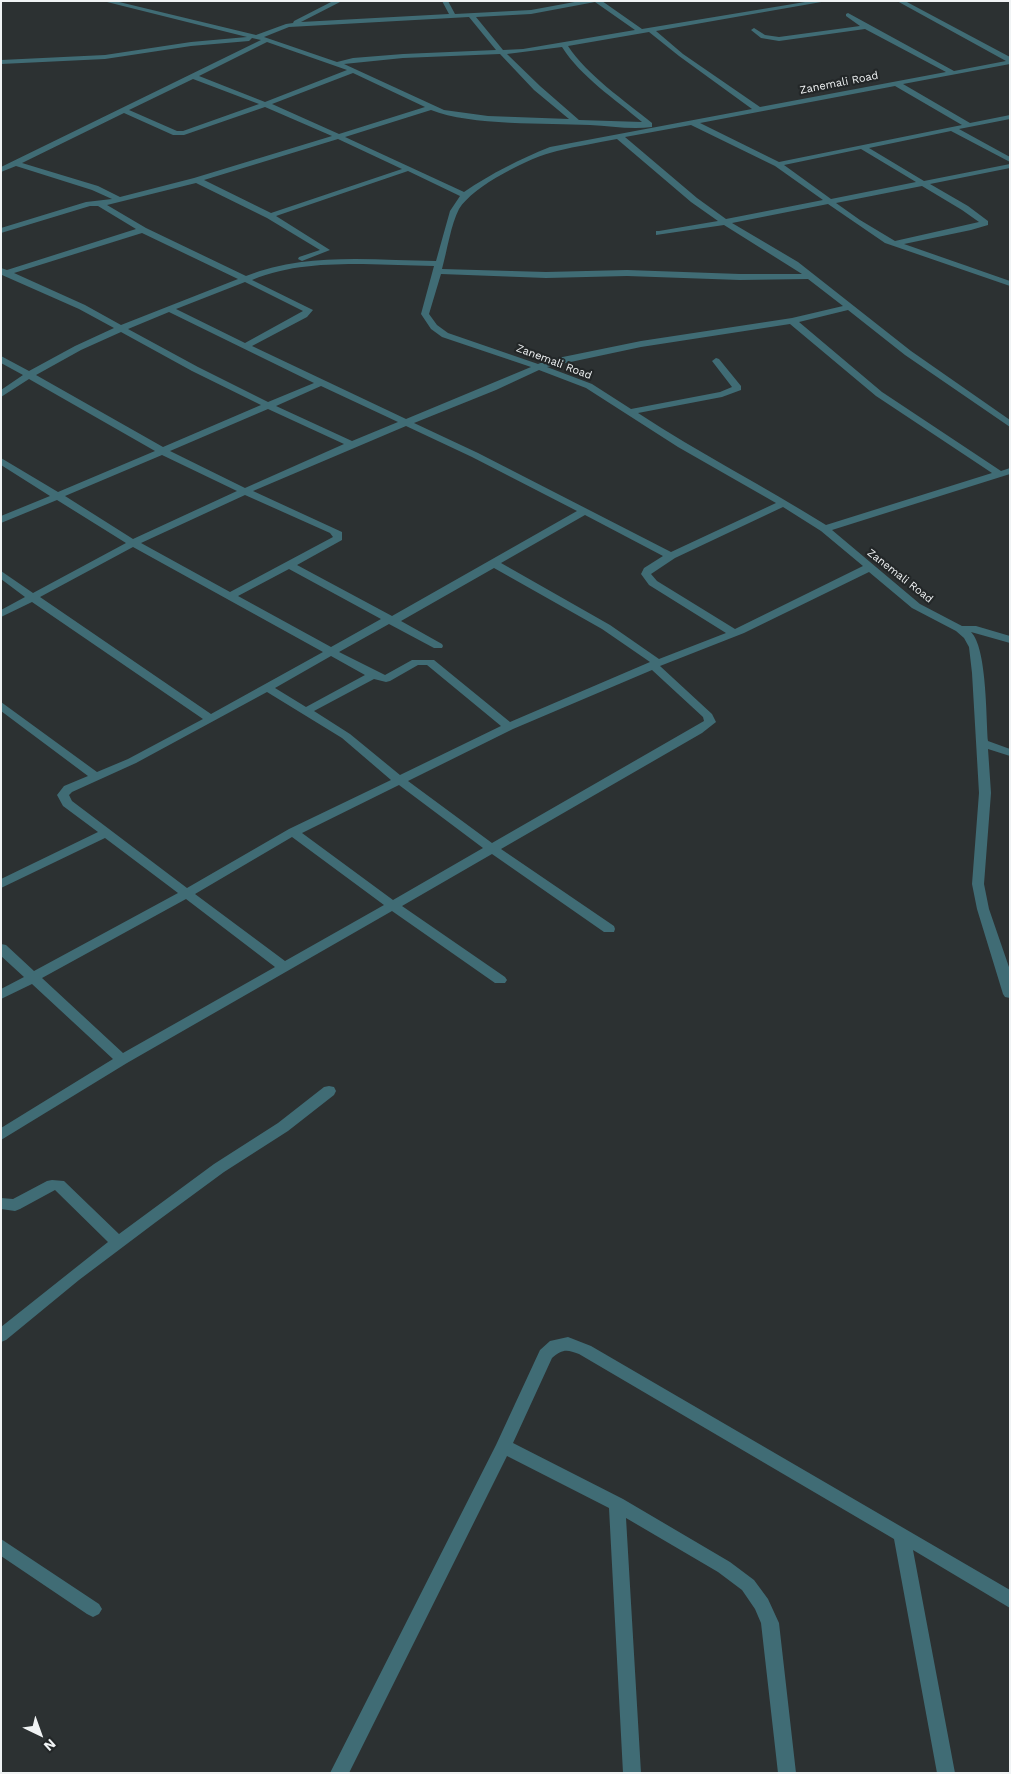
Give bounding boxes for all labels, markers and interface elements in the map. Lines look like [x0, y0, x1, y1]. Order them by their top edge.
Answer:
street label: Zanemali Road [799, 69, 879, 97]
street label: Zanemali Road [514, 342, 594, 382]
street label: Zanemali Road [864, 546, 936, 606]
north arrow [15, 1709, 65, 1759]
text: N [41, 1736, 59, 1755]

